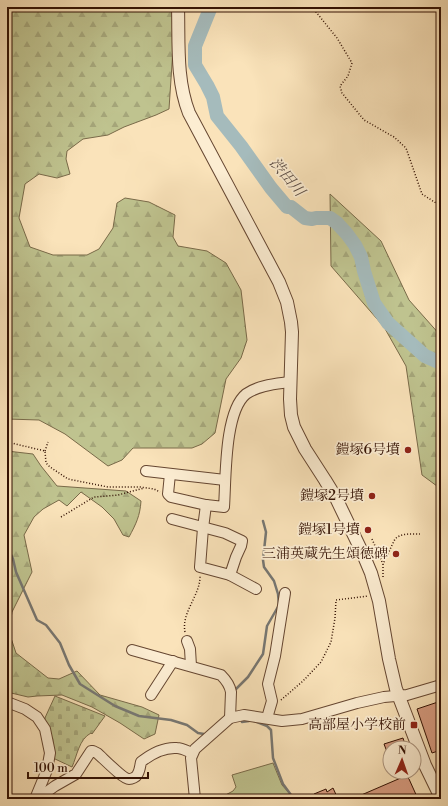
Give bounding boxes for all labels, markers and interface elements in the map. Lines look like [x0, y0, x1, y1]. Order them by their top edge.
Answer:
water label: 渋田川 [265, 154, 310, 202]
place label: 鎧塚6号墳 [336, 441, 400, 459]
marker: 鎧塚6号墳 [403, 445, 413, 455]
place label: 鎧塚2号墳 [300, 487, 364, 505]
marker: 鎧塚2号墳 [367, 491, 377, 501]
place label: 鎧塚1号墳 [298, 521, 360, 539]
marker: 鎧塚1号墳 [363, 525, 373, 535]
place label: 三浦英蔵先生頌徳碑 [262, 545, 388, 563]
marker: 三浦英蔵先生頌徳碑 [391, 549, 401, 559]
place label: 高部屋小学校前 [308, 716, 406, 734]
marker: 高部屋小学校前 [409, 720, 419, 730]
north arrow [382, 740, 422, 780]
text: N [398, 744, 407, 758]
scale bar [28, 754, 148, 780]
text: 100 m [34, 761, 68, 776]

